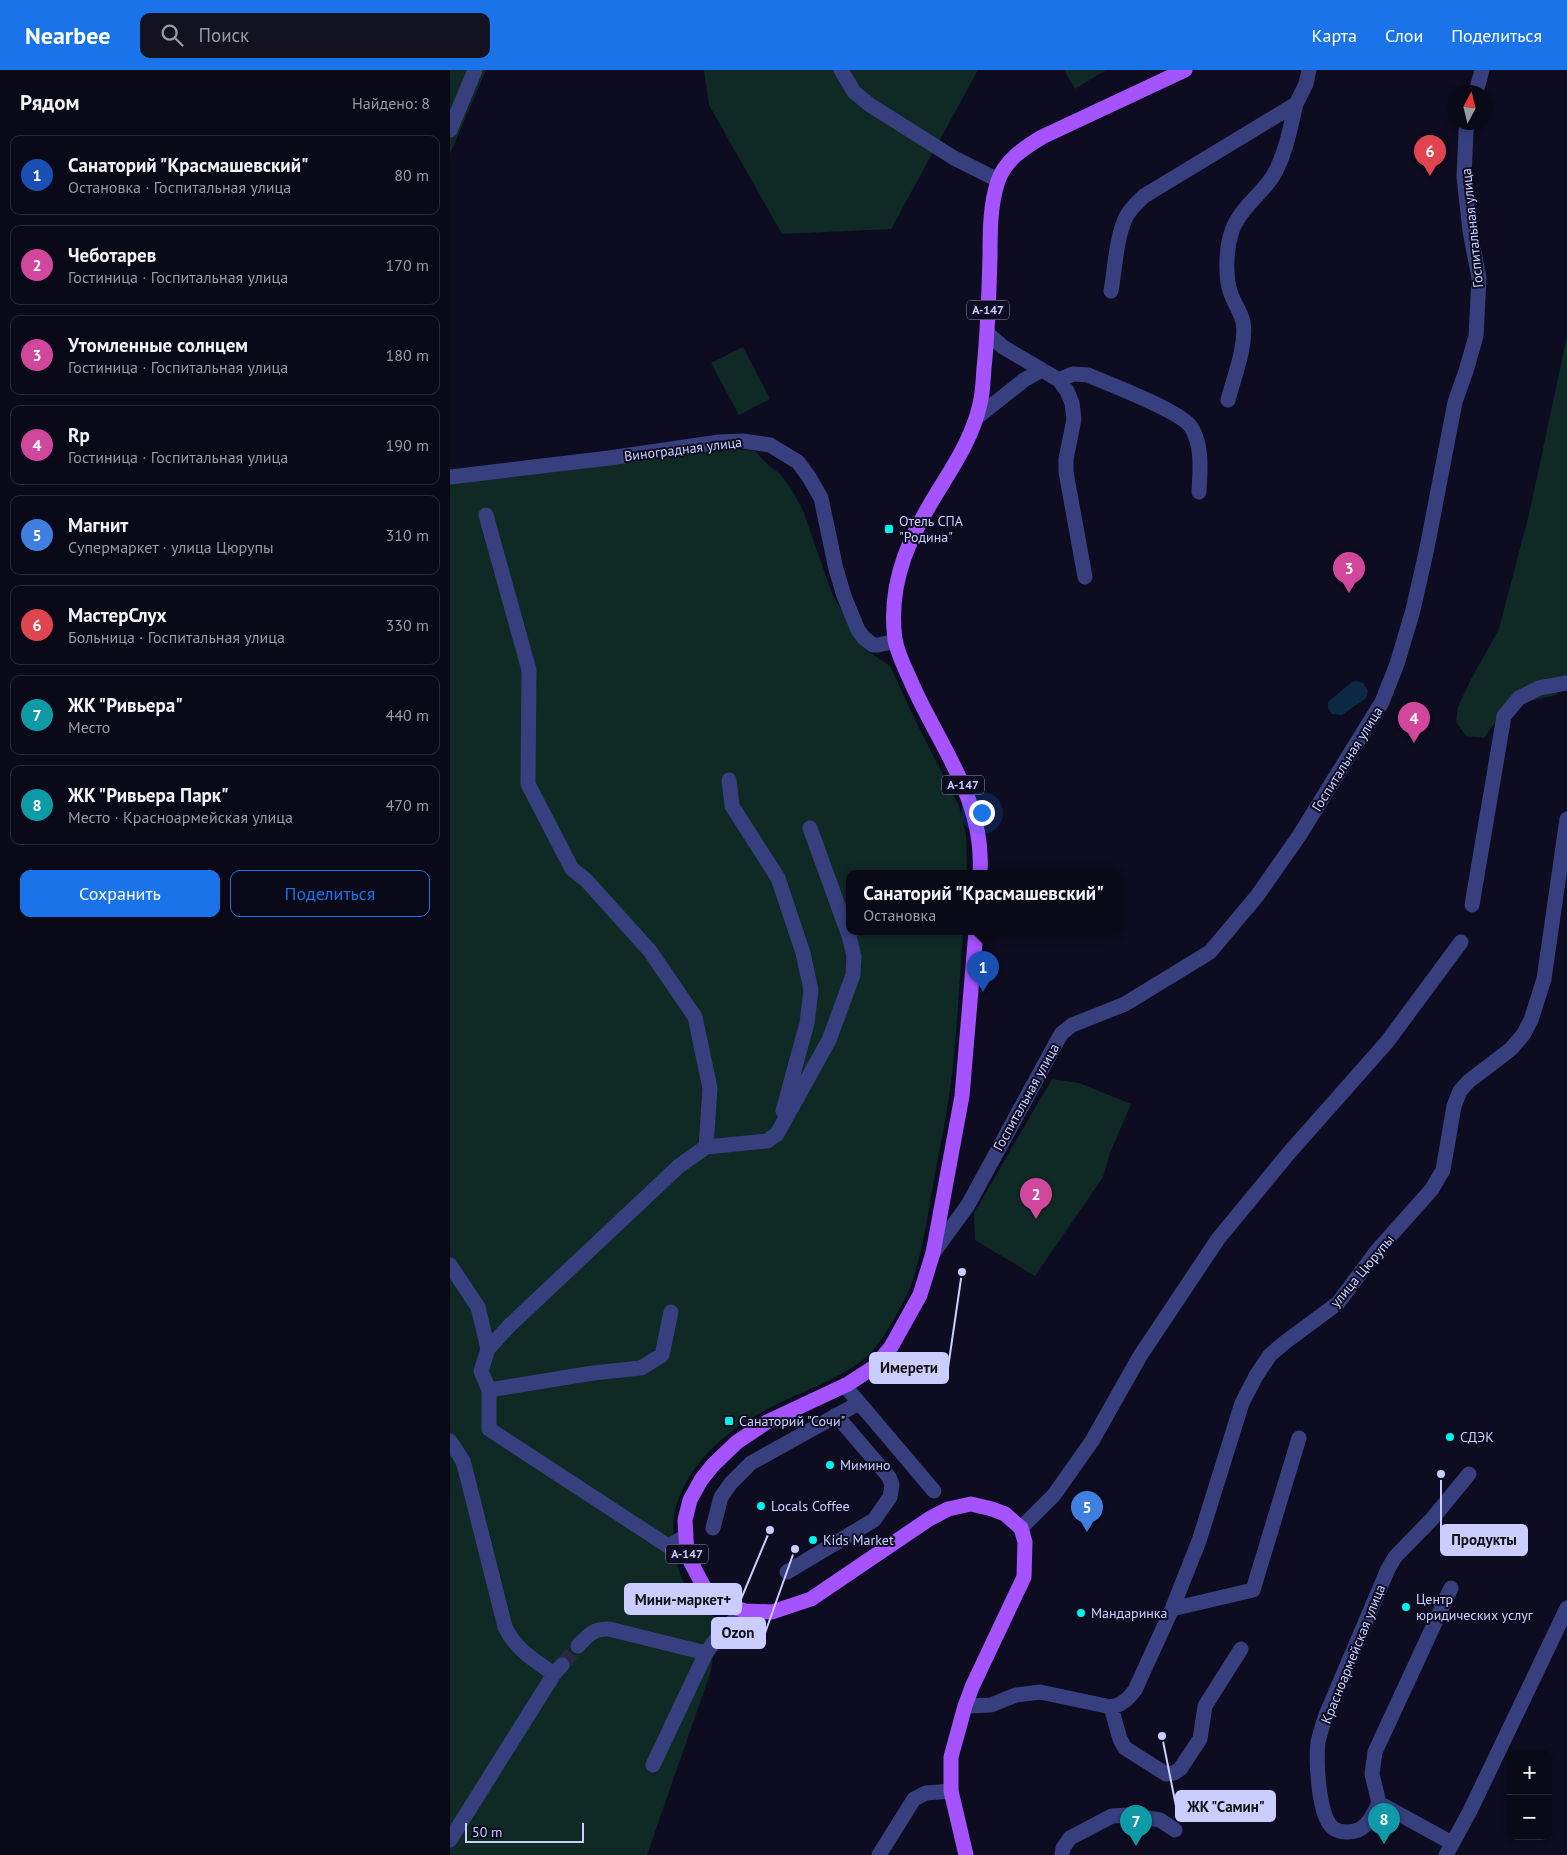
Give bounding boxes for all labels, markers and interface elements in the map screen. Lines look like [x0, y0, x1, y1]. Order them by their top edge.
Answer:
search box [140, 13, 490, 58]
text: Nearbee [25, 20, 110, 51]
icon: search [158, 21, 186, 49]
text: Поиск [198, 23, 249, 47]
text: Карта [1312, 24, 1357, 47]
text: Слои [1385, 24, 1423, 47]
text: Поделиться [1451, 24, 1542, 47]
north arrow [1447, 85, 1492, 130]
text: Рядом [20, 89, 79, 116]
text: Найдено: 8 [352, 93, 430, 113]
pin: 6 [1414, 135, 1446, 176]
text: Санаторий "Красмашевский" [68, 153, 309, 177]
text: 1 [32, 165, 42, 185]
text: 80 m [394, 165, 429, 185]
street label: Госпитальная улица [1457, 167, 1487, 289]
text: Остановка · Госпитальная улица [68, 177, 291, 197]
text: Чеботарев [68, 243, 156, 267]
text: 2 [32, 255, 42, 275]
text: 170 m [386, 255, 429, 275]
text: Гостиница · Госпитальная улица [68, 267, 288, 287]
road number: А-147 [967, 300, 1009, 320]
text: Утомленные солнцем [68, 333, 248, 357]
text: 3 [32, 345, 42, 365]
text: 180 m [386, 345, 429, 365]
text: Гостиница · Госпитальная улица [68, 357, 288, 377]
text: Rp [68, 423, 90, 447]
street label: Виноградная улица [623, 433, 743, 465]
text: 4 [32, 435, 42, 455]
text: 190 m [386, 435, 429, 455]
text: Гостиница · Госпитальная улица [68, 447, 288, 467]
place label: Отель СПА "Родина" [899, 512, 964, 546]
text: Магнит [68, 513, 128, 537]
marker: Отель СПА "Родина" [883, 523, 895, 535]
text: 5 [32, 525, 42, 545]
text: 310 m [386, 525, 429, 545]
text: Супермаркет · улица Цюрупы [68, 537, 274, 557]
pin: 3 [1333, 552, 1365, 593]
text: МастерСлух [68, 603, 167, 627]
text: 6 [32, 615, 42, 635]
text: 330 m [386, 615, 429, 635]
text: Больница · Госпитальная улица [68, 627, 285, 647]
text: ЖК "Ривьера" [68, 693, 183, 717]
pin: 4 [1398, 702, 1430, 743]
street label: Госпитальная улица [1308, 703, 1387, 815]
text: 7 [32, 705, 42, 725]
text: 440 m [386, 705, 429, 725]
text: Место [68, 717, 110, 737]
road number: А-147 [942, 776, 984, 794]
text: ЖК "Ривьера Парк" [68, 783, 229, 807]
text: 8 [32, 795, 42, 815]
text: 470 m [386, 795, 429, 815]
your location [969, 800, 995, 826]
text: Место · Красноармейская улица [68, 807, 293, 827]
button: Сохранить [20, 870, 220, 917]
button: Поделиться [230, 870, 430, 917]
popup [846, 870, 1121, 935]
text: Санаторий "Красмашевский" [863, 881, 1104, 905]
text: Остановка [863, 905, 936, 925]
pin: 1 [967, 951, 999, 992]
street label: Госпитальная улица [989, 1040, 1063, 1154]
pin: 2 [1020, 1178, 1052, 1219]
street label: улица Цюрупы [1326, 1231, 1398, 1311]
callout: Имерети [870, 1353, 948, 1383]
text: Имерети [880, 1358, 938, 1377]
place label: Санаторий "Сочи" [739, 1412, 845, 1430]
marker: Санаторий "Сочи" [723, 1415, 735, 1427]
place label: СДЭК [1460, 1428, 1494, 1446]
marker: СДЭК [1444, 1431, 1456, 1443]
place label: Мимино [840, 1456, 890, 1474]
marker: Мимино [824, 1459, 836, 1471]
pin: 5 [1071, 1491, 1103, 1532]
place label: Locals Coffee [771, 1497, 850, 1515]
marker: Locals Coffee [755, 1500, 767, 1512]
callout: Продукты [1441, 1525, 1527, 1555]
text: Продукты [1451, 1530, 1517, 1549]
place label: Kids Market [823, 1531, 894, 1549]
marker: Kids Market [807, 1534, 819, 1546]
road number: А-147 [666, 1545, 708, 1564]
street label: Красноармейская улица [1317, 1582, 1389, 1726]
callout: Мини-маркет+ [625, 1584, 741, 1614]
text: Мини-маркет+ [635, 1590, 731, 1609]
place label: Центр юридических услуг [1416, 1590, 1534, 1624]
marker: Центр юридических услуг [1400, 1601, 1412, 1613]
place label: Мандаринка [1091, 1604, 1168, 1622]
marker: Мандаринка [1075, 1607, 1087, 1619]
callout: Ozon [712, 1618, 765, 1648]
text: Ozon [722, 1623, 754, 1642]
map controls [1507, 1750, 1552, 1840]
button: + [1507, 1750, 1552, 1795]
callout: ЖК "Самин" [1176, 1791, 1275, 1821]
button: − [1507, 1795, 1552, 1840]
text: ЖК "Самин" [1186, 1797, 1265, 1816]
pin: 8 [1368, 1803, 1400, 1844]
pin: 7 [1120, 1805, 1152, 1846]
scale bar [465, 1820, 584, 1843]
text: 50 m [472, 1823, 502, 1841]

